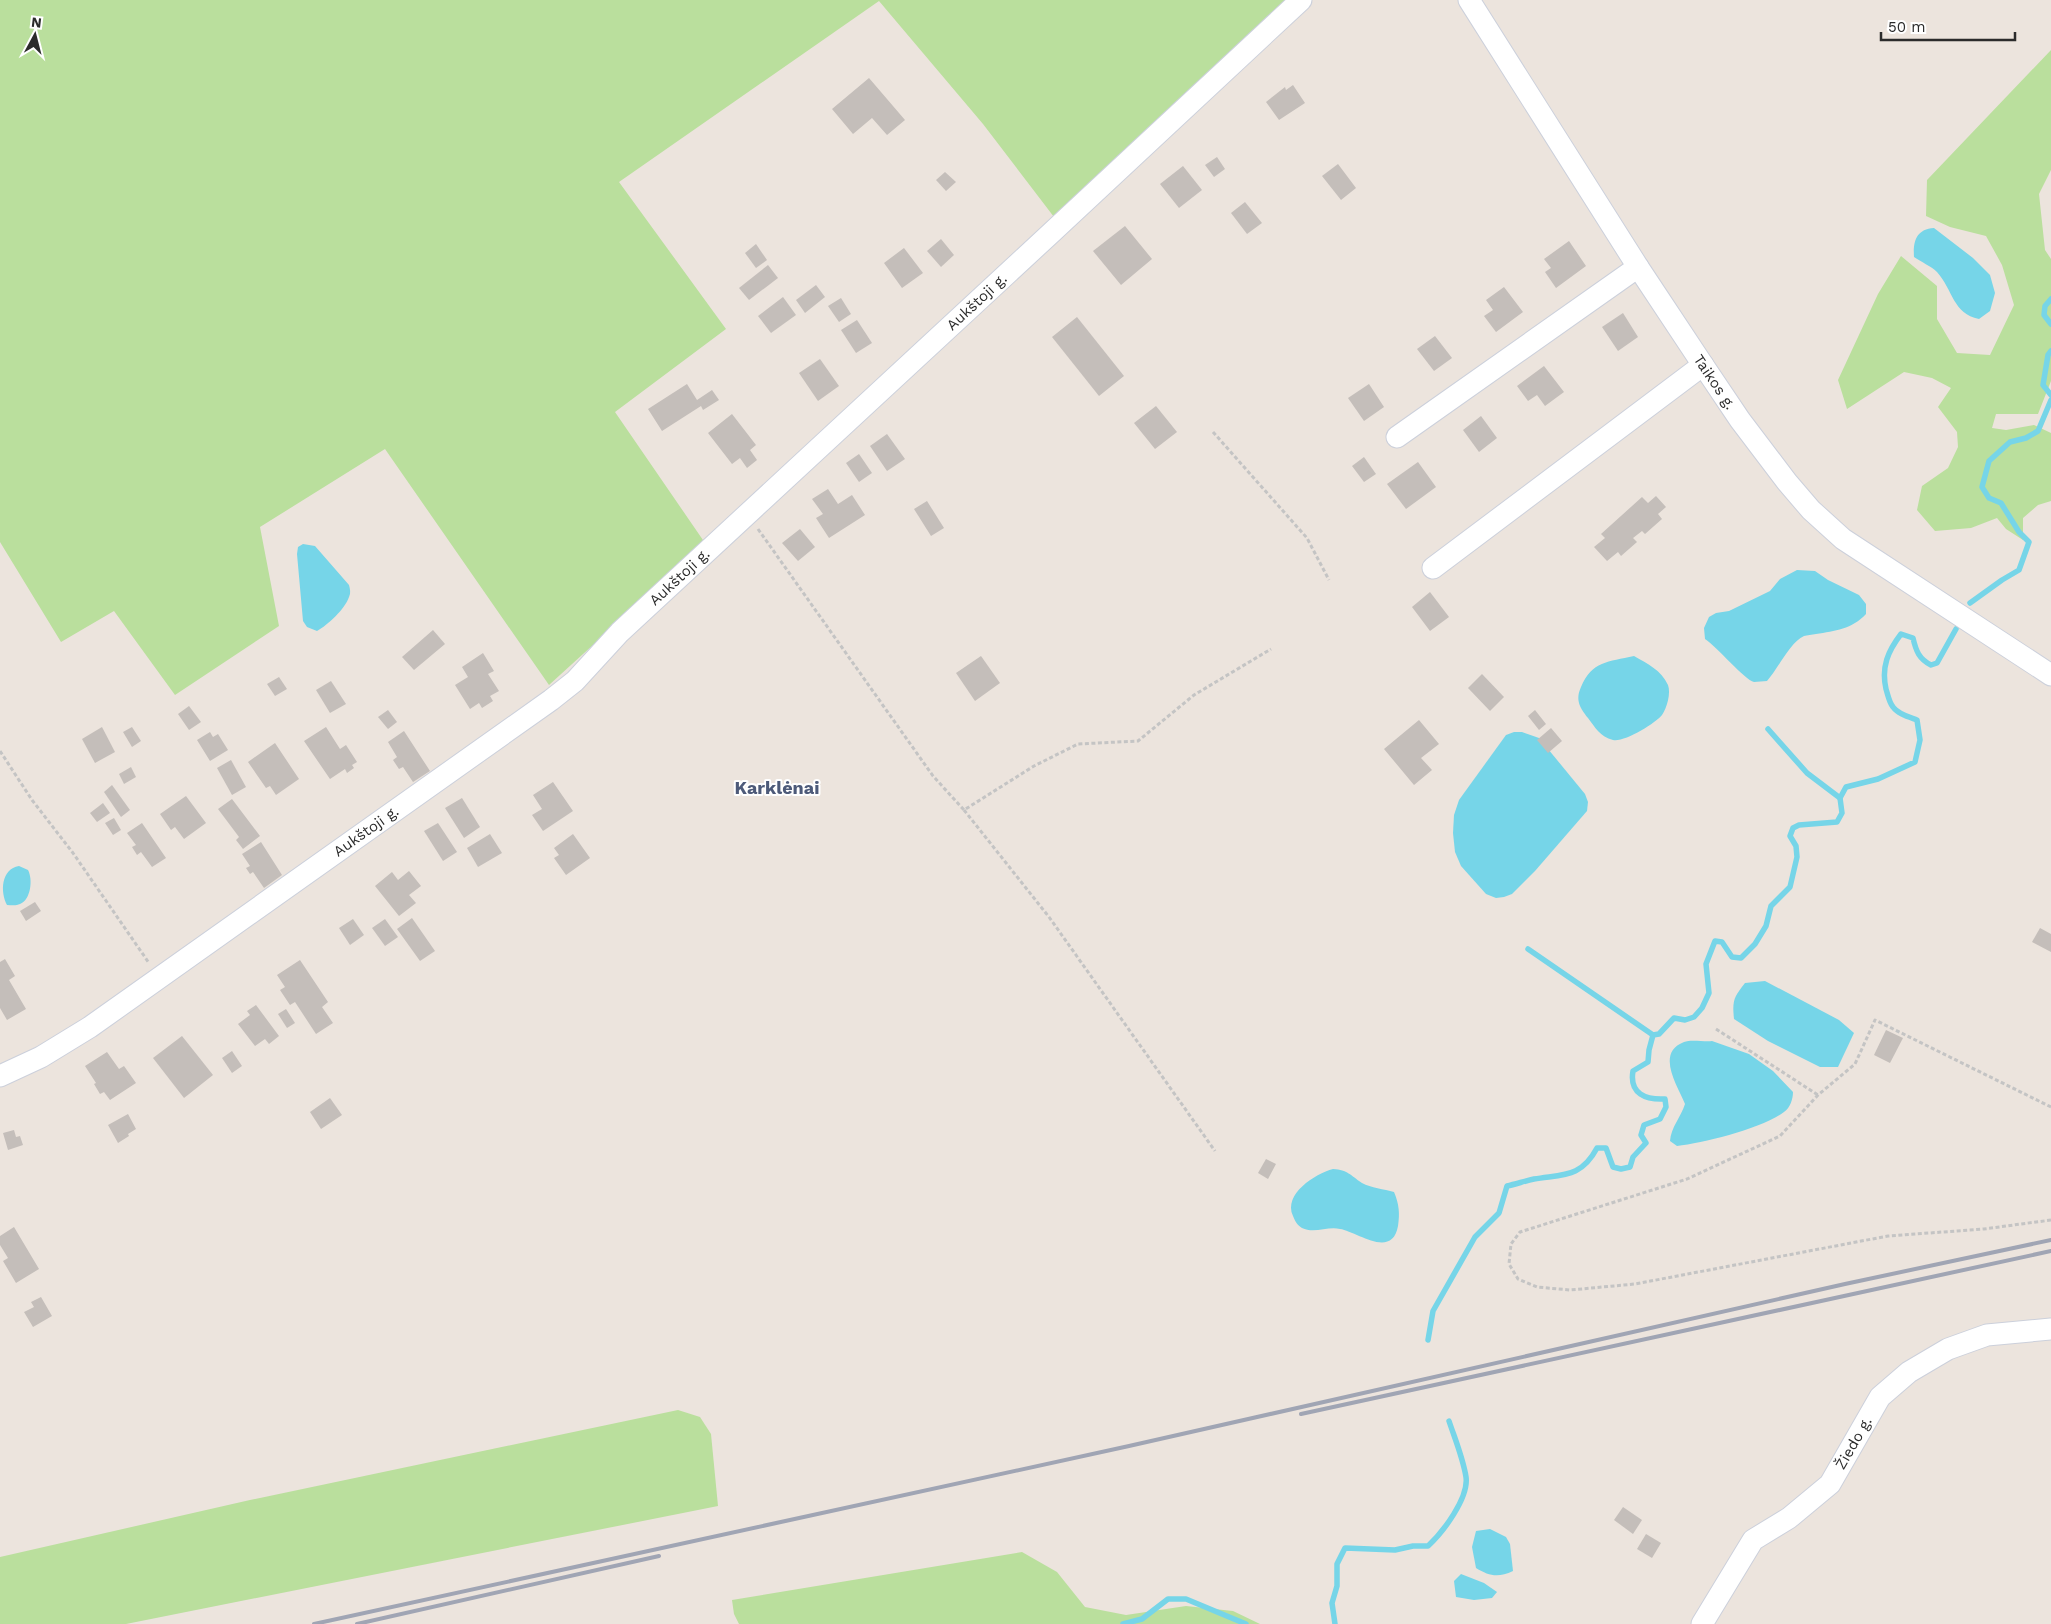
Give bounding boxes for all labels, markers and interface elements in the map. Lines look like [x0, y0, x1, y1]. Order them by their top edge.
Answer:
north arrow [10, 10, 60, 60]
scale bar [1881, 10, 2015, 42]
text: N [30, 14, 43, 31]
text: 50 m [1888, 18, 1925, 36]
street label: Aukštoji g. [943, 270, 1011, 334]
street label: Taikos g. [1690, 351, 1739, 413]
street label: Aukštoji g. [646, 545, 713, 609]
district label: Karklėnai [735, 777, 819, 798]
street label: Aukštoji g. [330, 802, 402, 860]
street label: Žiedo g. [1831, 1414, 1876, 1472]

